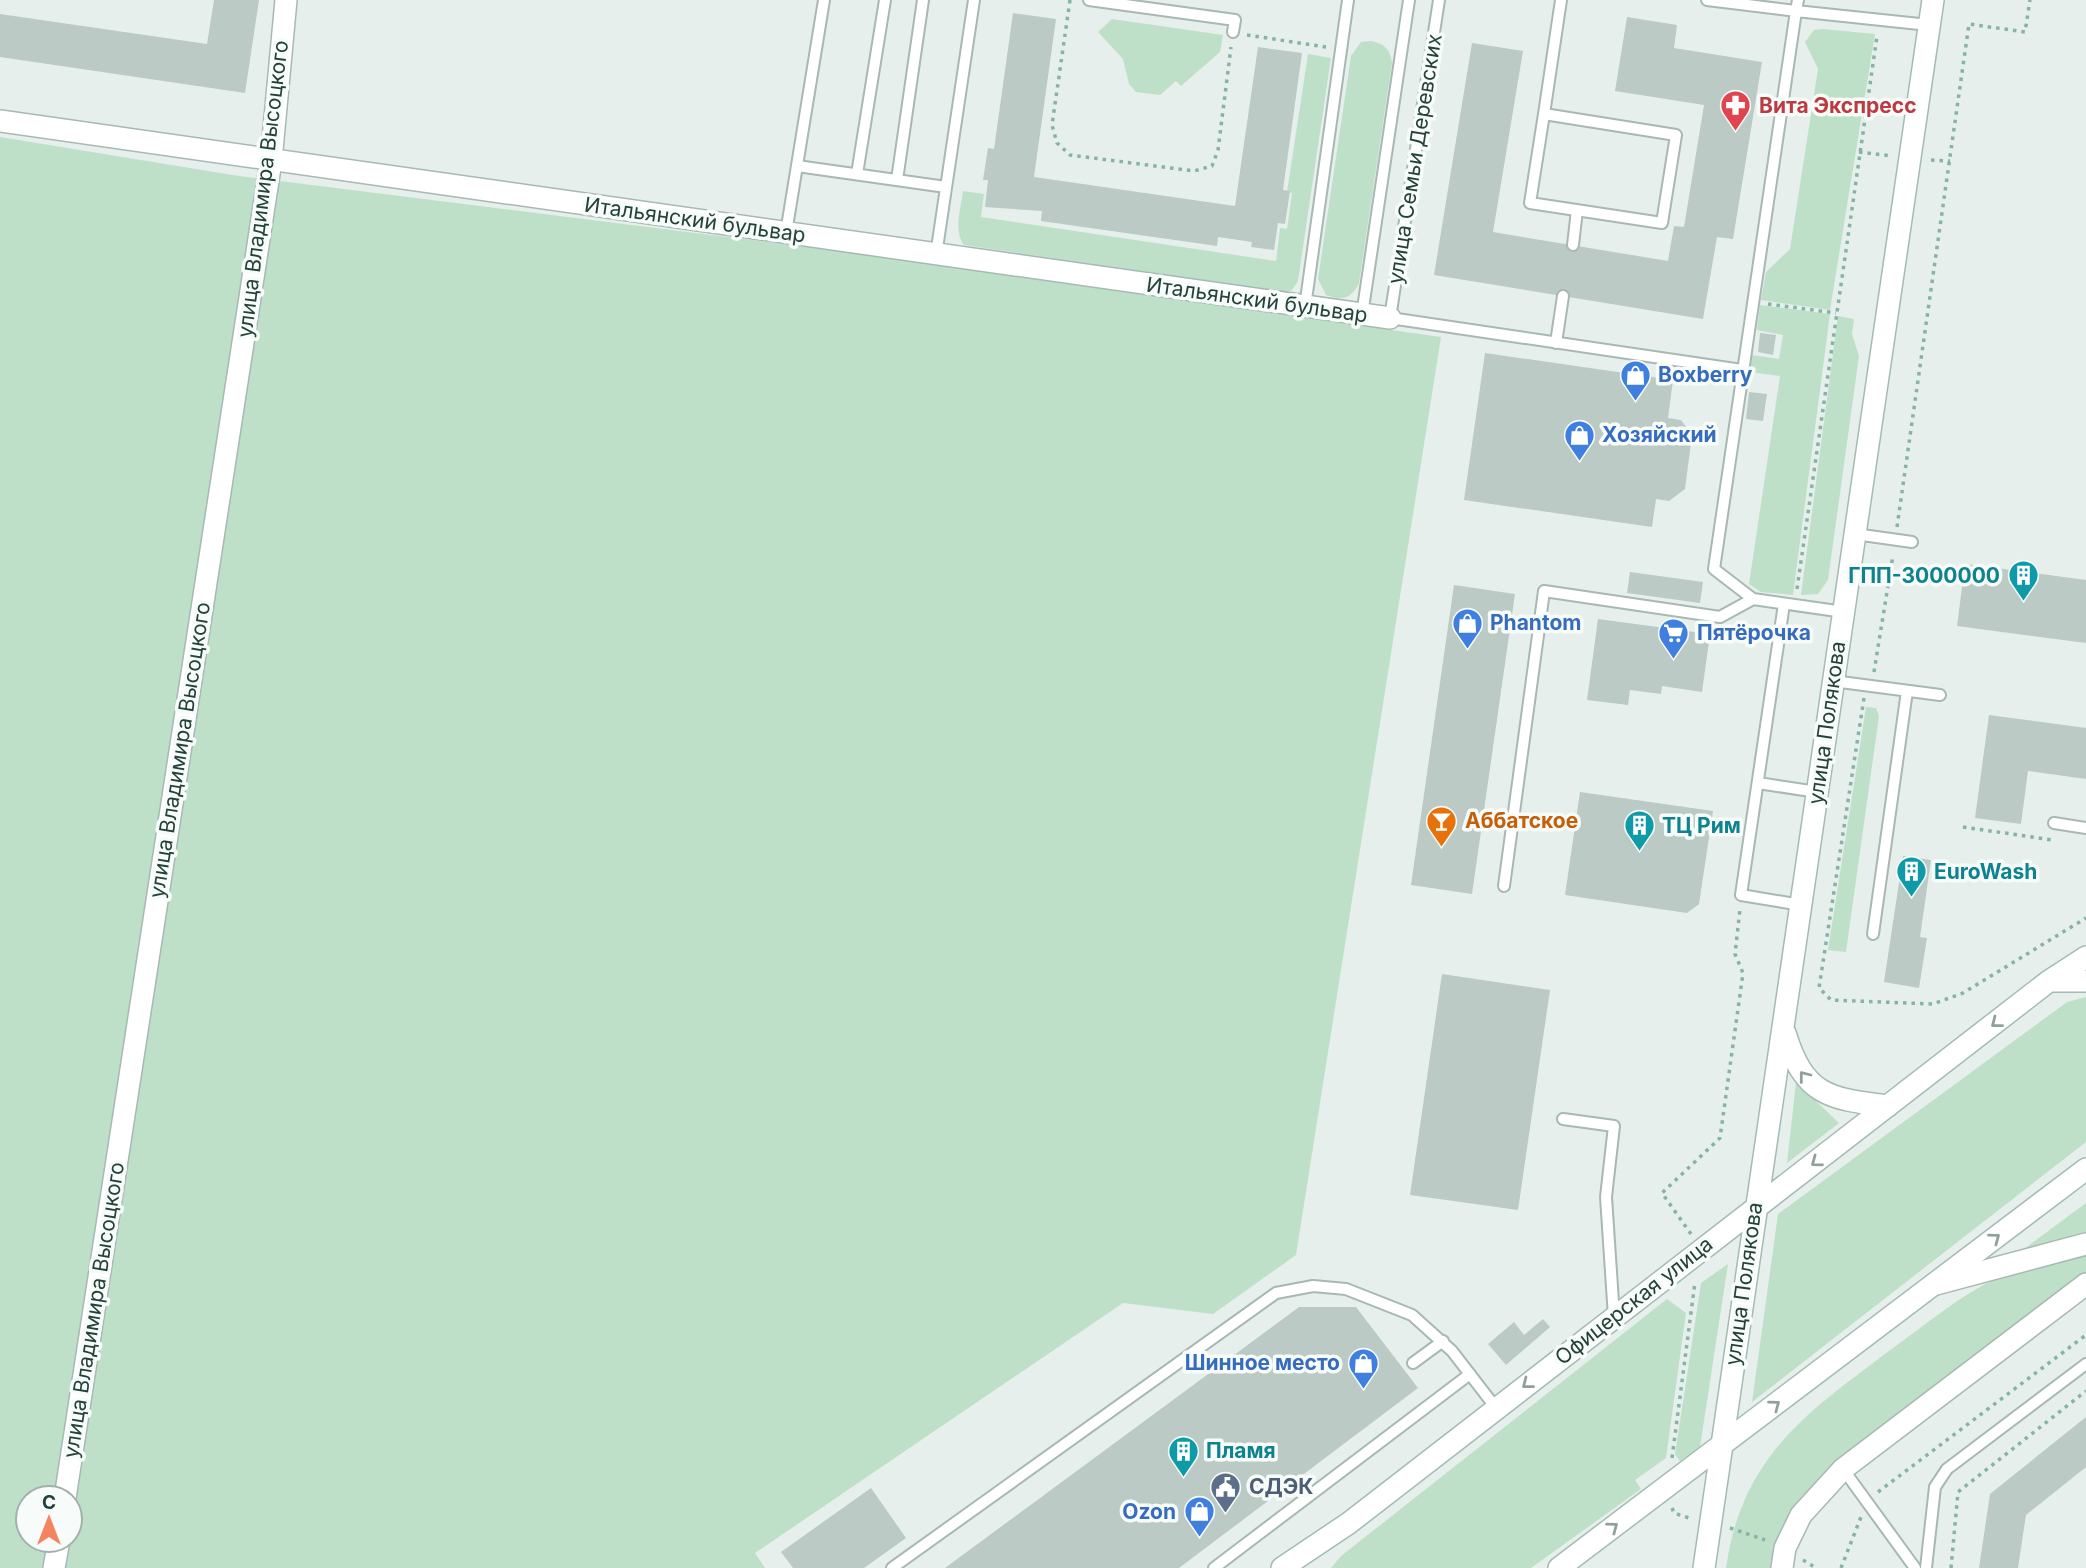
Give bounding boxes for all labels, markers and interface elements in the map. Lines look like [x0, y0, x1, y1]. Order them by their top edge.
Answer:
street label: улица Семьи Деревских [1382, 32, 1447, 286]
street label: улица Владимира Высоцкого [232, 39, 293, 339]
pharmacy icon: Вита Экспресс [1719, 89, 1753, 133]
place label: Вита Экспресс [1759, 93, 1917, 118]
street label: Итальянский бульвар [583, 192, 807, 247]
street label: Итальянский бульвар [1145, 272, 1369, 327]
shop icon: Boxberry [1618, 358, 1652, 402]
place label: Boxberry [1658, 362, 1753, 387]
shop icon: Хозяйский [1562, 418, 1596, 462]
place label: Хозяйский [1602, 422, 1717, 447]
building icon: ГПП-3000000 [2006, 559, 2040, 603]
place label: ГПП-3000000 [1848, 563, 2000, 588]
street label: улица Владимира Высоцкого [144, 600, 215, 900]
shop icon: Phantom [1450, 606, 1484, 650]
place label: Phantom [1490, 610, 1581, 635]
supermarket icon: Пятёрочка [1657, 616, 1691, 660]
place label: Пятёрочка [1697, 620, 1811, 645]
street label: улица Полякова [1803, 640, 1850, 806]
bar icon: Аббатское [1425, 804, 1459, 848]
place label: Аббатское [1465, 808, 1578, 833]
building icon: ТЦ Рим [1622, 809, 1656, 853]
place label: ТЦ Рим [1662, 813, 1741, 838]
building icon: EuroWash [1894, 855, 1928, 899]
place label: EuroWash [1934, 859, 2037, 884]
one-way arrow [1991, 1014, 2003, 1027]
one-way arrow [1799, 1071, 1812, 1084]
one-way arrow [1811, 1153, 1823, 1166]
street label: улица Владимира Высоцкого [58, 1160, 129, 1460]
street label: улица Полякова [1720, 1201, 1767, 1367]
street label: Офицерская улица [1550, 1231, 1717, 1370]
one-way arrow [1988, 1233, 2000, 1246]
shop icon: Шинное место [1346, 1346, 1380, 1390]
place label: Шинное место [1185, 1350, 1340, 1375]
one-way arrow [1522, 1376, 1534, 1389]
one-way arrow [1767, 1400, 1780, 1413]
building icon: Пламя [1166, 1434, 1200, 1478]
place label: Пламя [1206, 1438, 1276, 1463]
public building icon: СДЭК [1209, 1470, 1243, 1514]
place label: СДЭК [1249, 1474, 1313, 1499]
north arrow [14, 1484, 84, 1554]
text: С [42, 1491, 56, 1514]
shop icon: Ozon [1182, 1495, 1216, 1539]
place label: Ozon [1122, 1499, 1176, 1524]
one-way arrow [1605, 1523, 1618, 1535]

